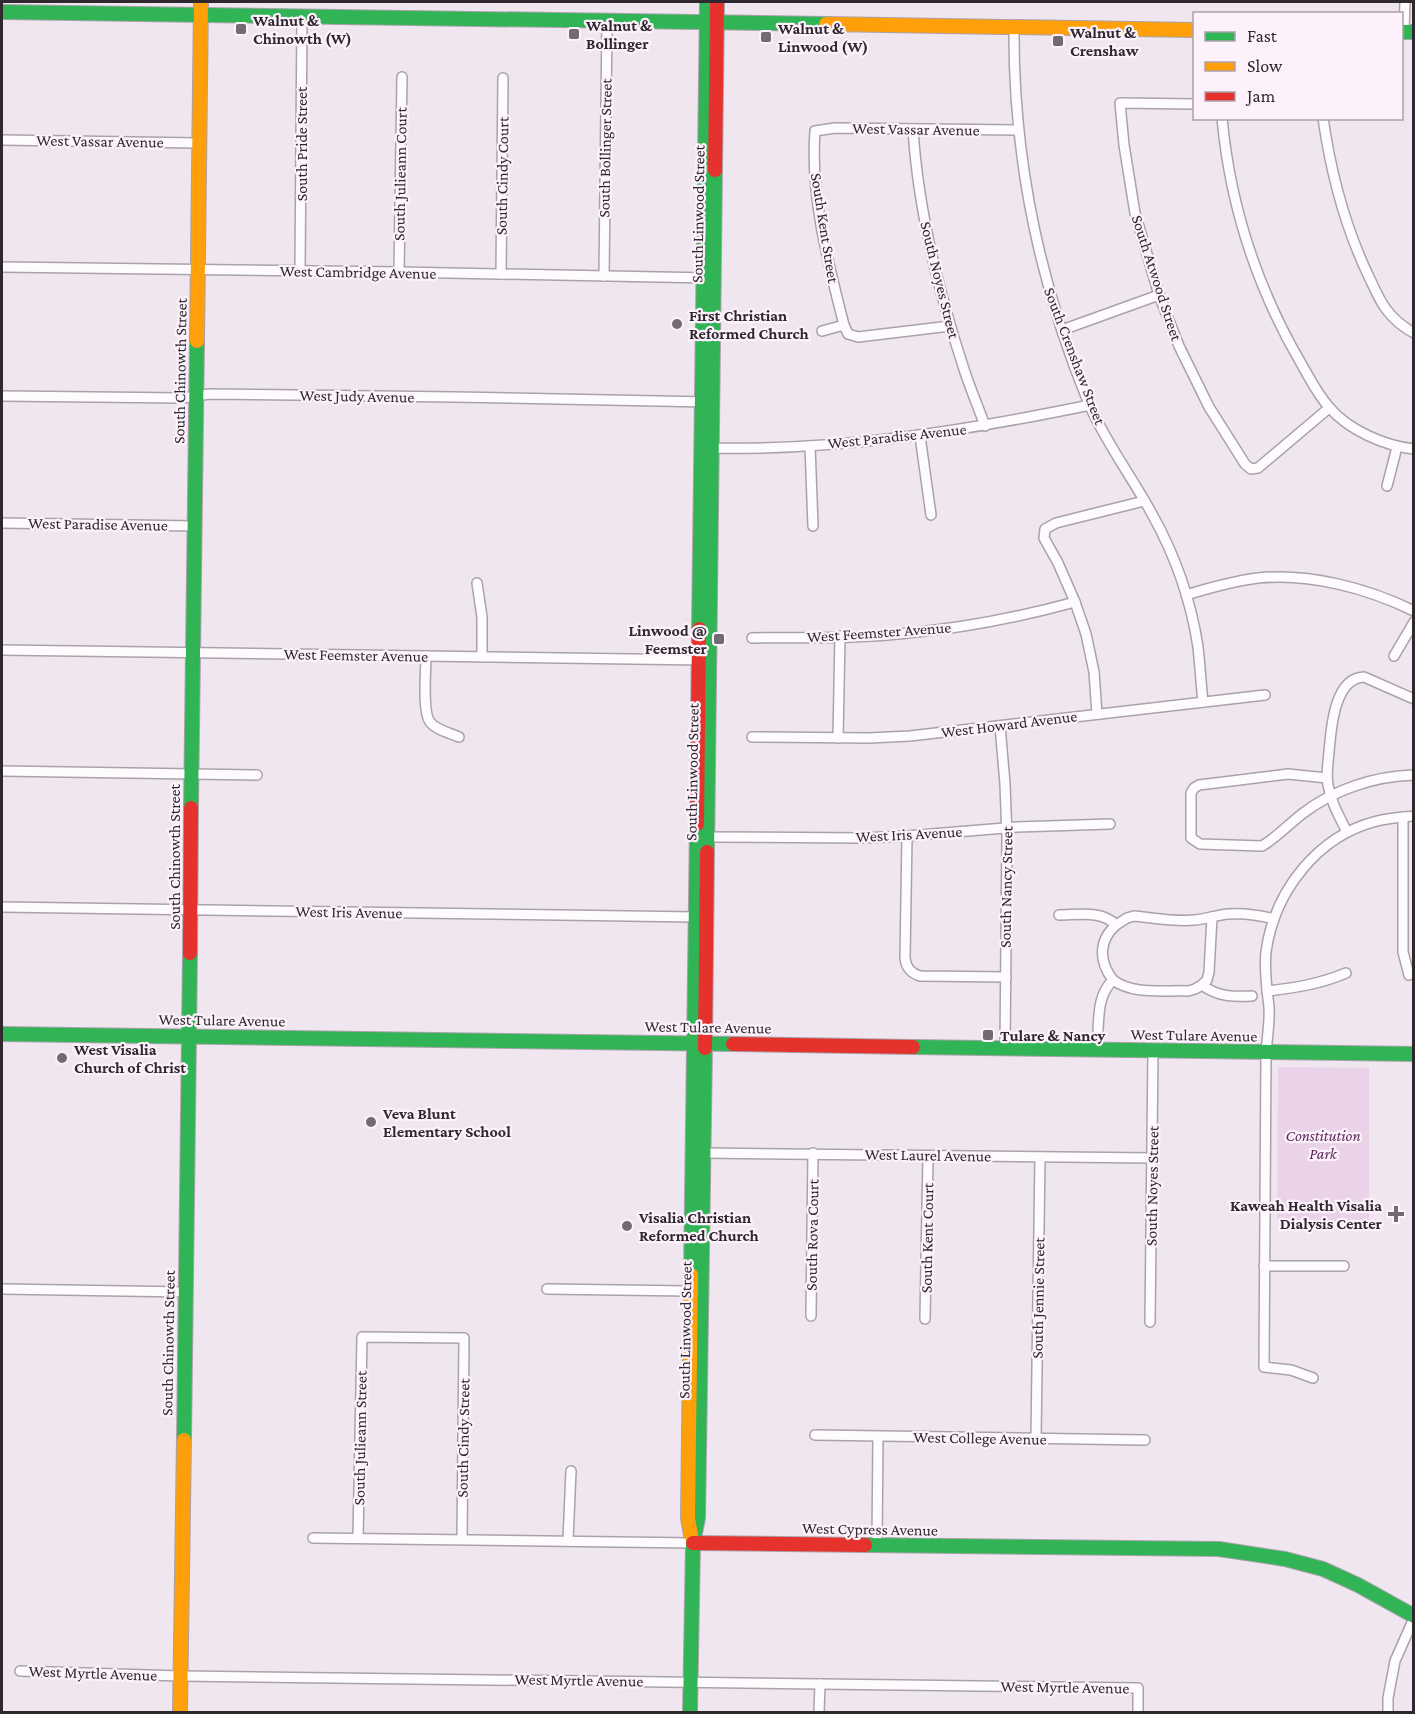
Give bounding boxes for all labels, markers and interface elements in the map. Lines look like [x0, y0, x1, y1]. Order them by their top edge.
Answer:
place label: Walnut & Chinowth (W) [252, 12, 352, 48]
legend [1193, 12, 1403, 120]
place label: Walnut & Bollinger [585, 17, 653, 52]
place label: Walnut & Linwood (W) [777, 20, 868, 56]
marker: Walnut & Chinowth (W) [234, 22, 248, 36]
place label: Walnut & Crenshaw [1069, 24, 1139, 59]
text: Fast [1247, 26, 1278, 46]
marker: Walnut & Bollinger [567, 27, 581, 41]
marker: Walnut & Linwood (W) [759, 30, 773, 44]
marker: Walnut & Crenshaw [1051, 34, 1065, 48]
text: Slow [1247, 56, 1283, 76]
street label: South Bollinger Street [595, 77, 616, 218]
street label: South Pride Street [293, 86, 310, 201]
text: Jam [1245, 86, 1276, 106]
street label: South Julieann Court [390, 106, 411, 241]
street label: South Cindy Court [492, 116, 513, 235]
street label: West Vassar Avenue [852, 119, 980, 139]
street label: West Vassar Avenue [36, 131, 164, 151]
street label: South Linwood Street [688, 144, 708, 283]
street label: South Kent Street [808, 172, 842, 285]
street label: South Atwood Street [1129, 213, 1186, 344]
street label: South Noyes Street [916, 220, 963, 341]
street label: West Cambridge Avenue [280, 262, 436, 283]
street label: South Crenshaw Street [1041, 285, 1109, 428]
street label: South Chinowth Street [170, 297, 190, 444]
place label: First Christian Reformed Church [689, 307, 809, 342]
marker: First Christian Reformed Church [670, 317, 684, 331]
street label: West Judy Avenue [299, 386, 415, 407]
street label: West Paradise Avenue [827, 420, 967, 452]
street label: West Paradise Avenue [28, 514, 168, 534]
street label: West Feemster Avenue [806, 618, 952, 646]
place label: Linwood @ Feemster [629, 622, 708, 657]
marker: Linwood @ Feemster [712, 632, 726, 646]
street label: West Feemster Avenue [284, 645, 428, 665]
street label: South Linwood Street [682, 702, 702, 841]
street label: West Howard Avenue [940, 707, 1078, 741]
street label: South Chinowth Street [166, 783, 183, 930]
street label: West Iris Avenue [855, 823, 963, 845]
street label: South Nancy Street [996, 825, 1017, 948]
street label: West Iris Avenue [295, 903, 403, 921]
street label: West Tulare Avenue [158, 1010, 286, 1030]
street label: West Tulare Avenue [644, 1017, 772, 1037]
street label: West Tulare Avenue [1130, 1025, 1258, 1045]
place label: Tulare & Nancy [1000, 1027, 1106, 1044]
marker: Tulare & Nancy [981, 1028, 995, 1042]
place label: West Visalia Church of Christ [73, 1041, 186, 1076]
marker: West Visalia Church of Christ [55, 1051, 69, 1065]
place label: Veva Blunt Elementary School [382, 1105, 511, 1140]
marker: Veva Blunt Elementary School [364, 1115, 378, 1129]
street label: South Noyes Street [1142, 1125, 1163, 1246]
park label: Constitution Park [1286, 1127, 1360, 1162]
street label: West Laurel Avenue [865, 1145, 991, 1165]
street label: South Rova Court [803, 1178, 821, 1291]
street label: South Kent Court [918, 1182, 936, 1293]
place label: Kaweah Health Visalia Dialysis Center [1230, 1197, 1383, 1232]
marker: Kaweah Health Visalia Dialysis Center [1387, 1205, 1405, 1223]
place label: Visalia Christian Reformed Church [638, 1209, 759, 1244]
marker: Visalia Christian Reformed Church [620, 1219, 634, 1233]
street label: South Jennie Street [1028, 1236, 1049, 1359]
street label: South Linwood Street [675, 1260, 695, 1399]
street label: South Chinowth Street [158, 1269, 178, 1416]
street label: South Julieann Street [350, 1370, 371, 1505]
street label: South Cindy Street [453, 1378, 474, 1498]
street label: West College Avenue [913, 1428, 1047, 1449]
street label: West Cypress Avenue [802, 1519, 938, 1540]
street label: West Myrtle Avenue [28, 1662, 158, 1685]
street label: West Myrtle Avenue [515, 1670, 643, 1691]
street label: West Myrtle Avenue [1001, 1677, 1129, 1698]

